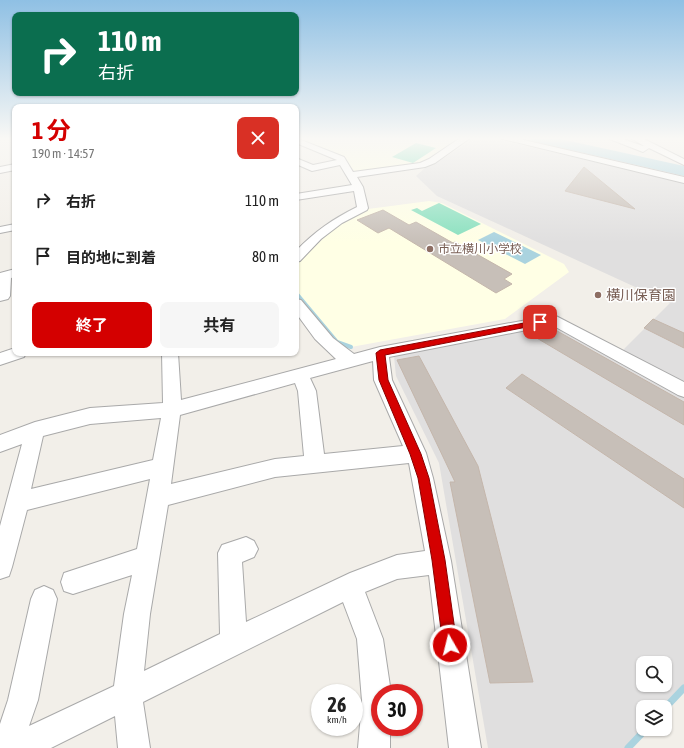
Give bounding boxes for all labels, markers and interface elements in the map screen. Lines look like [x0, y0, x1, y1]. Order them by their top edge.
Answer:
text: 110 m [98, 25, 161, 57]
icon: right [32, 28, 84, 80]
text: 右折 [98, 62, 134, 83]
text: 1 分 [32, 117, 71, 144]
button: close [237, 117, 279, 159]
text: 190 m · 14:57 [32, 146, 95, 161]
icon: right [32, 189, 54, 211]
text: 110 m [245, 192, 279, 209]
text: 右折 [66, 193, 96, 210]
place label: 市立横川小学校 [438, 242, 522, 256]
marker: 市立横川小学校 [425, 244, 435, 254]
icon: arrive [32, 245, 54, 267]
text: 80 m [252, 248, 279, 265]
text: 目的地に到着 [66, 249, 156, 266]
place label: 横川保育園 [606, 287, 676, 303]
marker: 横川保育園 [593, 290, 603, 300]
button: 終了 [32, 302, 152, 348]
button: 共有 [160, 302, 279, 348]
pin [523, 305, 557, 339]
icon: arrive [529, 311, 551, 333]
position arrow [429, 624, 471, 666]
map controls [636, 656, 672, 736]
button: search [636, 656, 672, 692]
speed limit sign: 30 [371, 684, 423, 736]
text: 26 [328, 693, 346, 716]
button: layers [636, 700, 672, 736]
text: km/h [327, 714, 347, 725]

